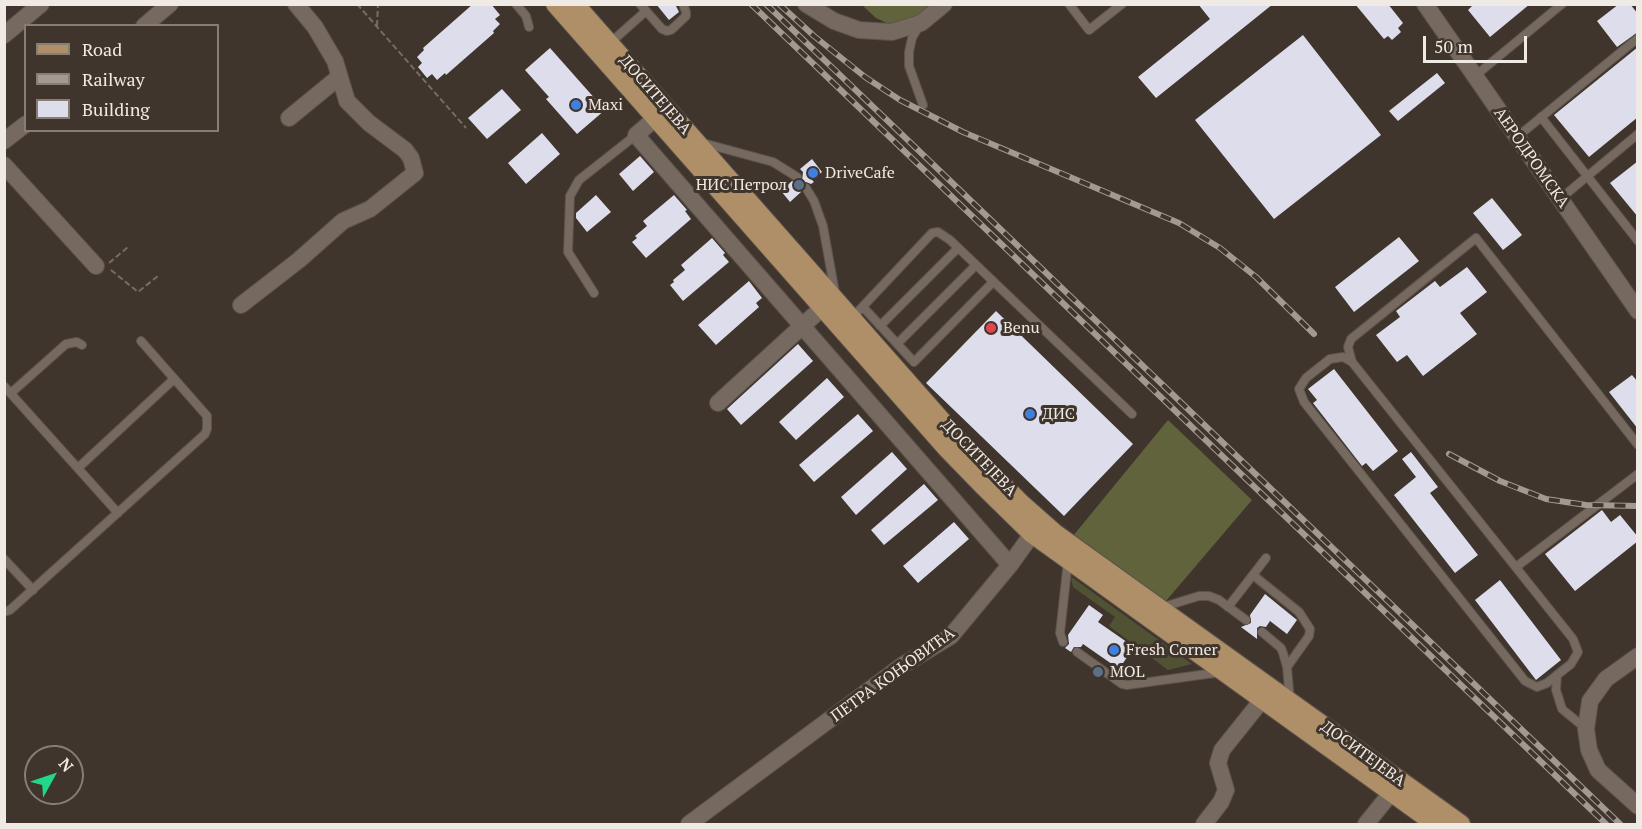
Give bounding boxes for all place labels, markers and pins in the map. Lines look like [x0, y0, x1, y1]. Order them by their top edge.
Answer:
place label: Maxi [588, 95, 623, 115]
marker: Maxi [569, 98, 583, 112]
place label: DriveCafe [825, 163, 895, 183]
marker: DriveCafe [806, 166, 820, 180]
place label: НИС Петрол [696, 175, 787, 195]
marker: НИС Петрол [792, 178, 806, 192]
place label: Benu [1003, 318, 1040, 338]
marker: Benu [984, 321, 998, 335]
place label: ДИС [1042, 404, 1075, 424]
marker: ДИС [1023, 407, 1037, 421]
place label: Fresh Corner [1126, 640, 1218, 660]
marker: Fresh Corner [1107, 643, 1121, 657]
place label: MOL [1110, 662, 1144, 682]
marker: MOL [1091, 665, 1105, 679]

